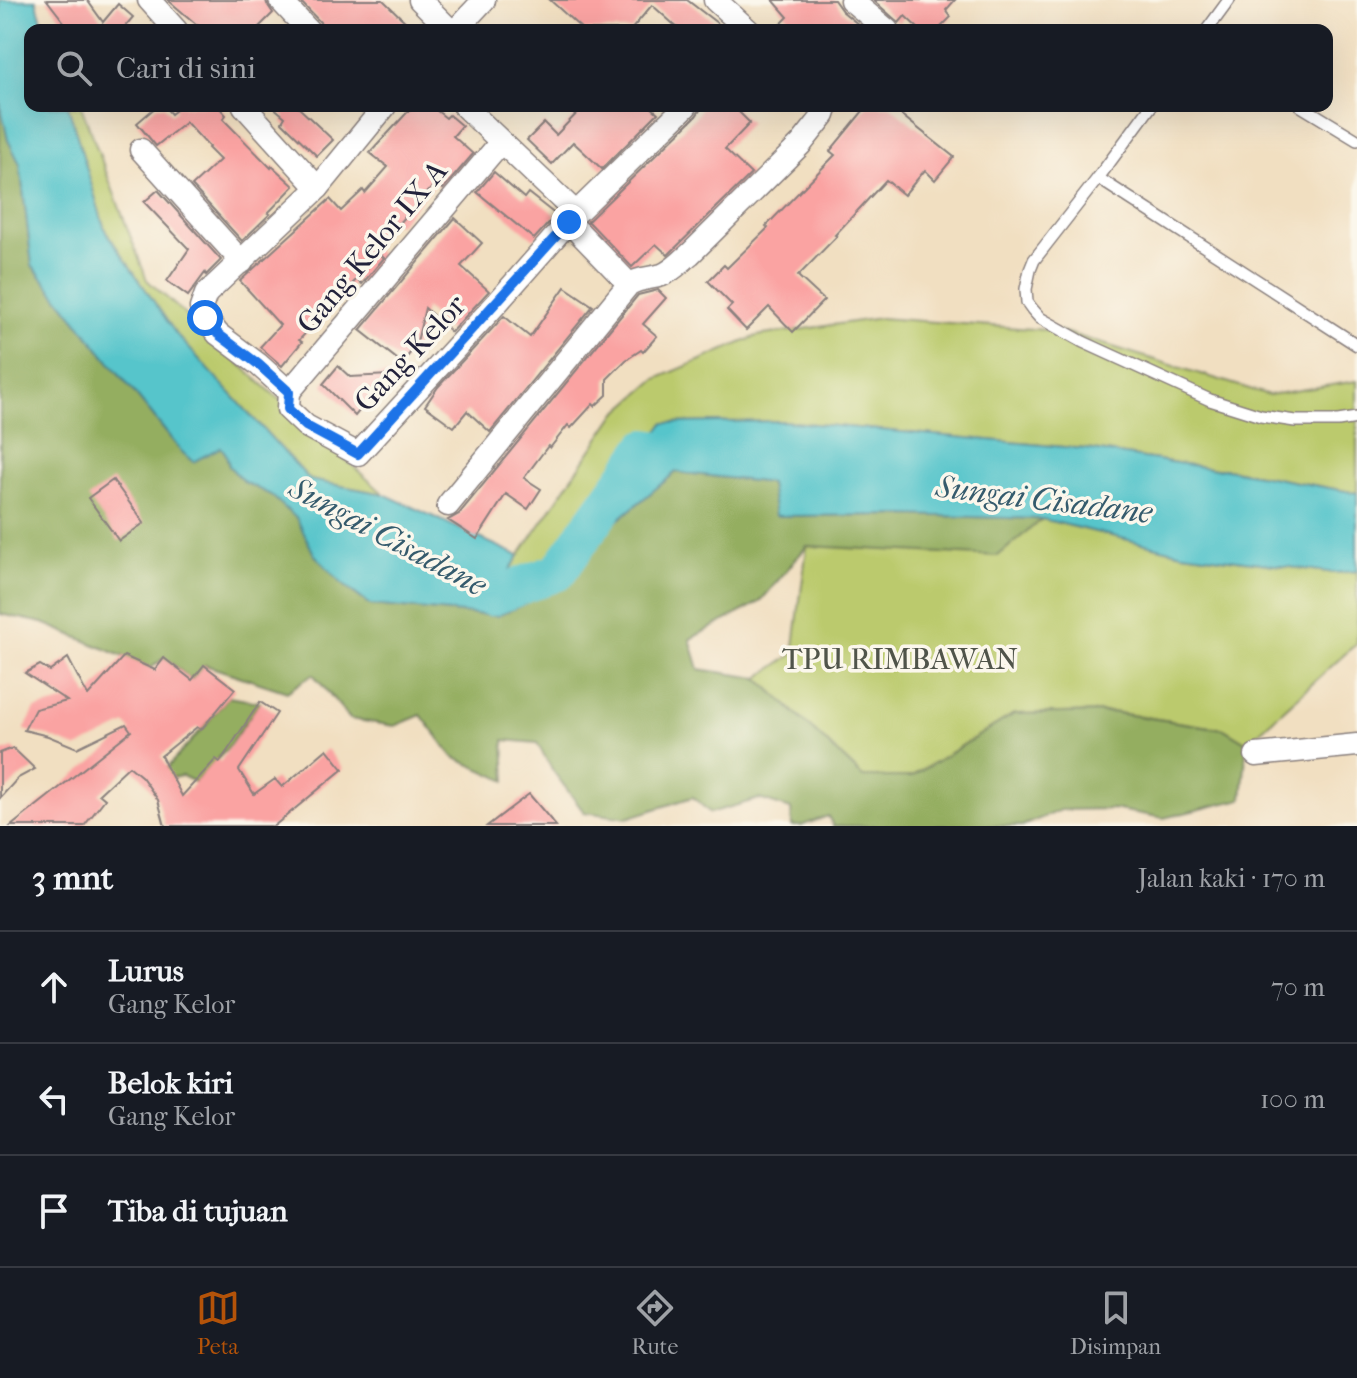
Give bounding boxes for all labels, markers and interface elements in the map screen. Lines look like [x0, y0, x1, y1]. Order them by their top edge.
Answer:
search box [24, 24, 1333, 112]
icon: search [52, 46, 96, 90]
text: Cari di sini [116, 51, 256, 86]
street label: Gang Kelor IX A [290, 154, 455, 341]
route end [551, 204, 587, 240]
street label: Gang Kelor [347, 288, 473, 419]
route start [187, 300, 223, 336]
water label: Sungai Cisadane [933, 468, 1155, 531]
water label: Sungai Cisadane [282, 469, 493, 604]
park label: TPU RIMBAWAN [782, 642, 1018, 677]
text: 3 mnt [32, 858, 113, 898]
text: Jalan kaki · 170 m [1138, 863, 1325, 894]
text: Lurus [108, 954, 184, 989]
icon: ahead [32, 965, 76, 1009]
text: 70 m [1271, 972, 1325, 1003]
text: Gang Kelor [108, 989, 235, 1020]
text: Belok kiri [108, 1066, 233, 1101]
icon: left [32, 1077, 76, 1121]
text: 100 m [1260, 1084, 1325, 1115]
text: Gang Kelor [108, 1101, 235, 1132]
icon: arrive [32, 1189, 76, 1233]
text: Tiba di tujuan [108, 1194, 288, 1229]
tab: Peta [196, 1286, 240, 1360]
tab: Rute [632, 1286, 678, 1360]
tab: Disimpan [1070, 1286, 1161, 1360]

